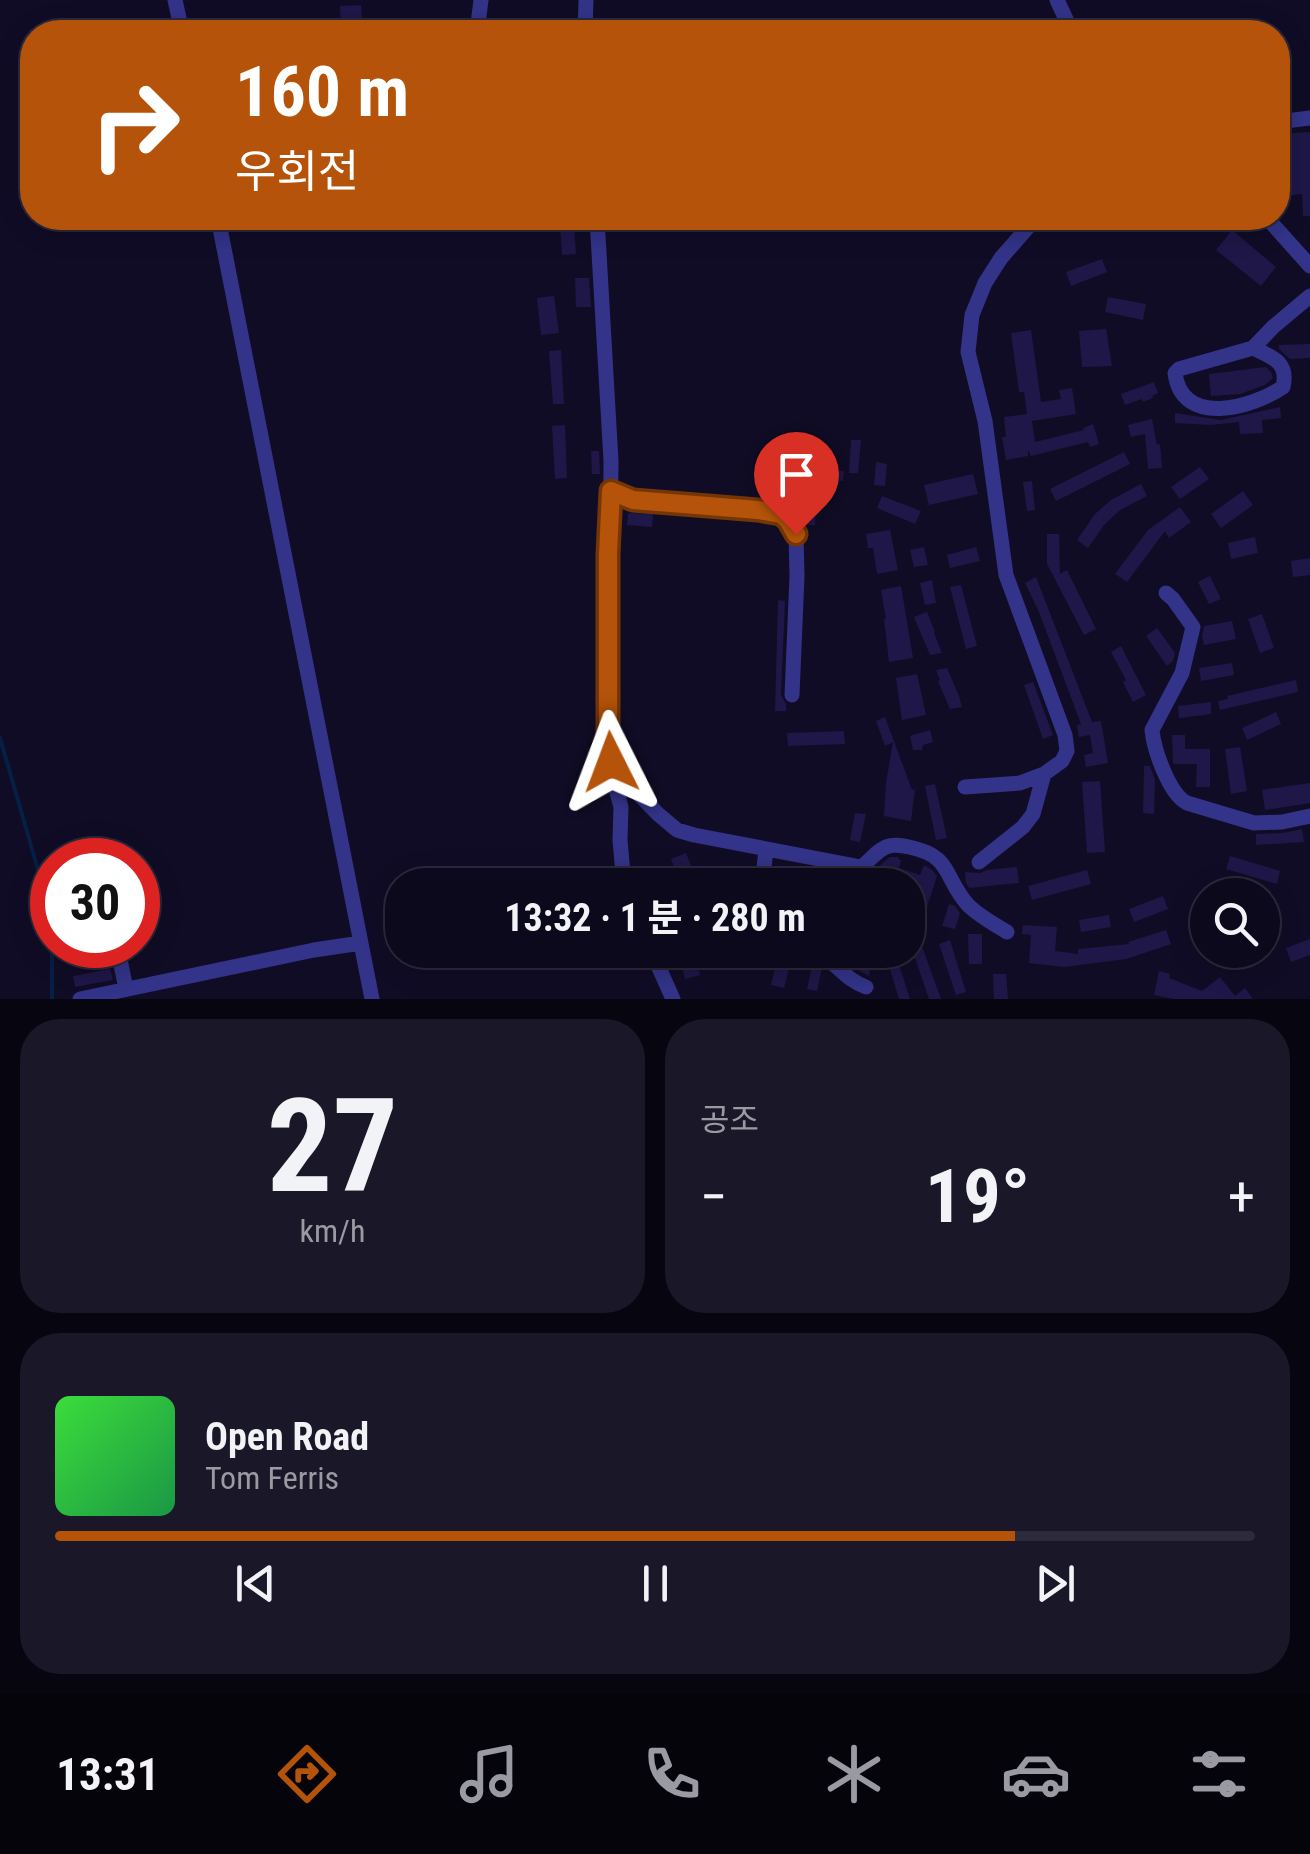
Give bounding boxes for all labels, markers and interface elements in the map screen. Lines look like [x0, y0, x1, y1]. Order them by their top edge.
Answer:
text: 160 m [235, 51, 409, 133]
icon: right [70, 60, 200, 190]
text: 우회전 [235, 145, 359, 198]
pin [754, 432, 839, 535]
icon: arrive [769, 447, 824, 502]
position arrow [559, 710, 663, 814]
speed limit sign: 30 [30, 838, 160, 968]
map controls [1190, 878, 1280, 968]
button: search [1190, 878, 1280, 968]
text: 13:32 · 1 분 · 280 m [504, 896, 806, 940]
text: 27 [267, 1070, 398, 1223]
text: 공조 [700, 1101, 759, 1139]
text: 19° [925, 1152, 1030, 1240]
text: − [700, 1165, 728, 1229]
text: + [1228, 1165, 1255, 1229]
text: km/h [300, 1212, 365, 1250]
text: Open Road [205, 1415, 369, 1459]
text: Tom Ferris [205, 1459, 339, 1497]
icon: previous [228, 1556, 283, 1611]
icon: pause [628, 1556, 683, 1611]
icon: next [1028, 1556, 1083, 1611]
icon: directions [272, 1739, 342, 1809]
icon: music [454, 1739, 524, 1809]
icon: phone [637, 1739, 707, 1809]
icon: climate [819, 1739, 889, 1809]
icon: car [1001, 1739, 1071, 1809]
icon: filters [1184, 1739, 1254, 1809]
text: 13:31 [56, 1748, 159, 1801]

